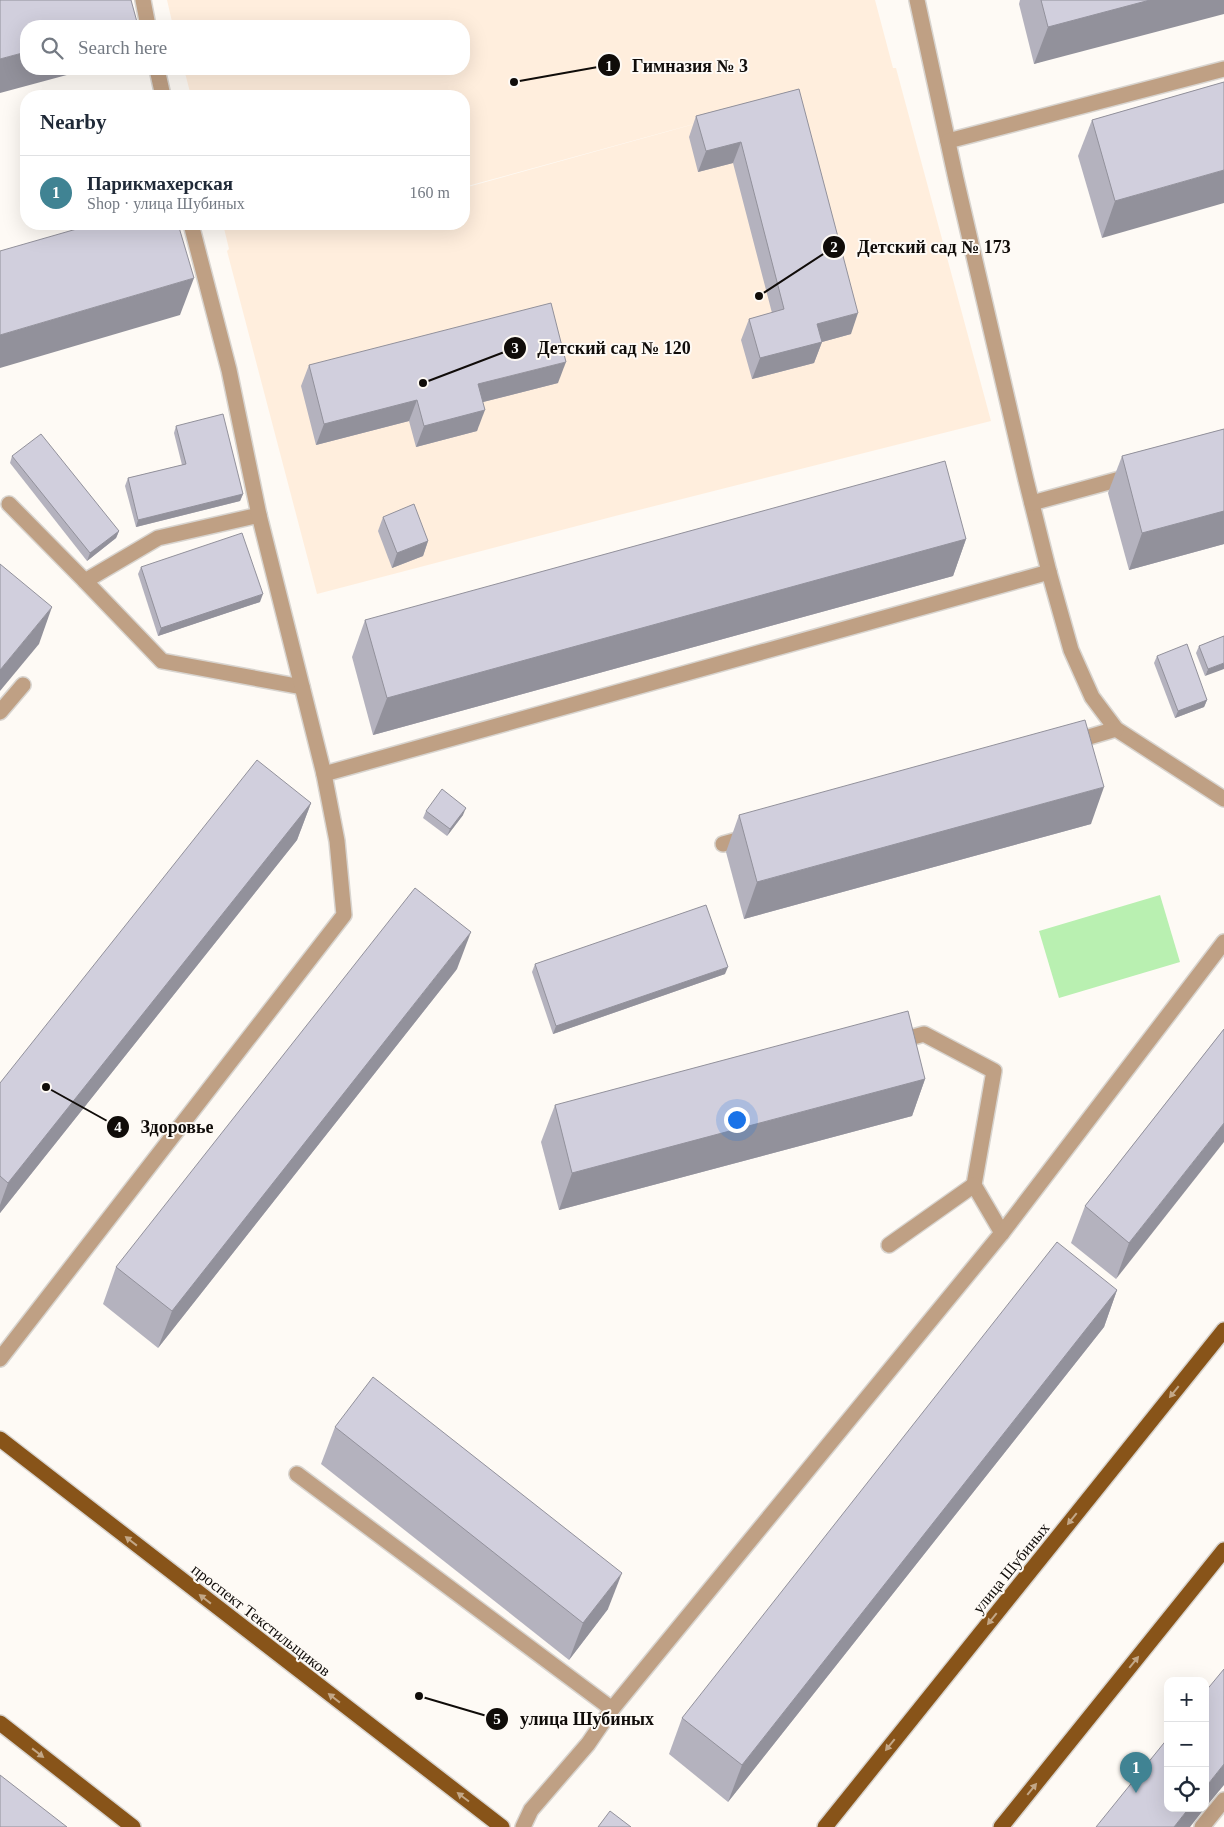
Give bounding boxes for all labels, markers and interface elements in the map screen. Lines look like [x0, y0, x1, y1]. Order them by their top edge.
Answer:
search box [20, 20, 470, 75]
icon: search [38, 34, 66, 62]
text: Search here [78, 37, 167, 58]
callout: Гимназия № 3 [597, 49, 758, 82]
text: Гимназия № 3 [632, 56, 748, 76]
text: 1 [605, 58, 613, 74]
text: Nearby [40, 110, 107, 134]
text: Парикмахерская [87, 173, 233, 194]
text: 1 [52, 184, 60, 201]
text: 160 m [410, 184, 450, 201]
text: Shop · улица Шубиных [87, 195, 245, 212]
callout: Детский сад № 173 [822, 230, 1021, 263]
text: Детский сад № 173 [857, 237, 1011, 257]
text: 2 [830, 239, 838, 255]
callout: Детский сад № 120 [502, 331, 701, 364]
text: Детский сад № 120 [537, 338, 691, 358]
text: 3 [511, 340, 519, 356]
your location [724, 1107, 750, 1133]
callout: Здоровье [105, 1110, 223, 1143]
text: Здоровье [141, 1117, 213, 1137]
text: 4 [114, 1119, 122, 1135]
one-way arrow [1168, 1386, 1179, 1399]
one-way arrow [1067, 1512, 1078, 1525]
street label: улица Шубиных [969, 1519, 1053, 1617]
one-way arrow [124, 1536, 137, 1547]
street label: проспект Текстильщиков [188, 1561, 334, 1680]
one-way arrow [199, 1594, 212, 1605]
one-way arrow [987, 1612, 998, 1625]
one-way arrow [1128, 1656, 1139, 1669]
map controls [1164, 1677, 1209, 1812]
button: + [1164, 1677, 1209, 1722]
one-way arrow [328, 1693, 341, 1704]
callout: улица Шубиных [484, 1702, 664, 1735]
text: улица Шубиных [520, 1709, 654, 1729]
text: 5 [493, 1711, 501, 1727]
button: − [1164, 1722, 1209, 1767]
one-way arrow [885, 1739, 896, 1752]
one-way arrow [31, 1748, 45, 1758]
pin: 1 [1120, 1752, 1152, 1793]
button: locate [1164, 1767, 1209, 1812]
one-way arrow [1026, 1783, 1037, 1796]
one-way arrow [457, 1792, 470, 1803]

